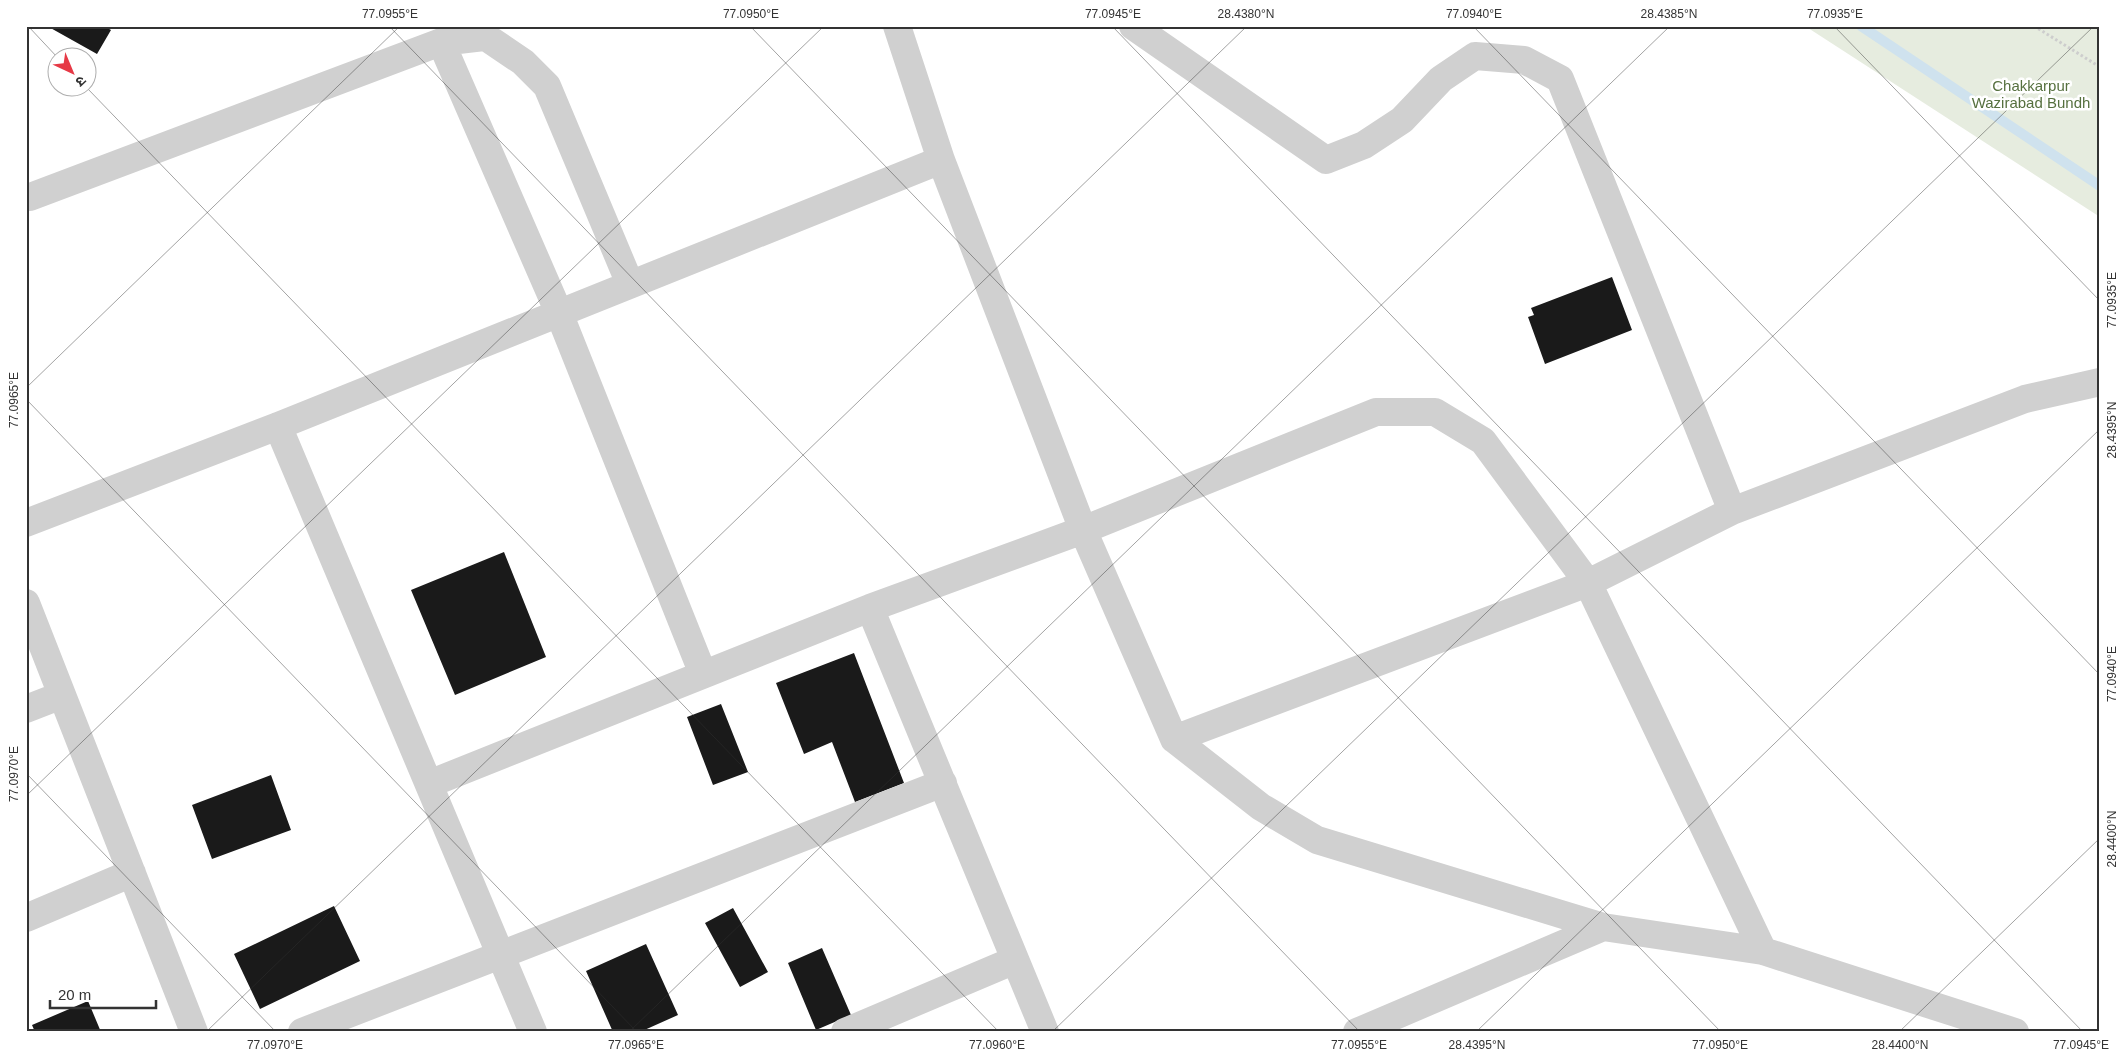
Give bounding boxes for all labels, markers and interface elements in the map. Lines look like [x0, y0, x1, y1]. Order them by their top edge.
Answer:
text: 77.0955°E [362, 7, 418, 21]
text: 77.0950°E [723, 7, 779, 21]
text: 77.0945°E [1085, 7, 1141, 21]
text: 28.4380°N [1218, 7, 1274, 21]
text: 77.0940°E [1446, 7, 1502, 21]
text: 28.4385°N [1641, 7, 1697, 21]
text: 77.0935°E [1807, 7, 1863, 21]
north arrow [48, 48, 98, 98]
text: उ [72, 73, 90, 91]
park label: Chakkarpur Wazirabad Bundh [1972, 77, 2090, 111]
text: 77.0935°E [2105, 272, 2119, 328]
text: 77.0965°E [7, 372, 21, 428]
text: 28.4395°N [2105, 402, 2119, 458]
text: 77.0940°E [2105, 646, 2119, 702]
text: 77.0970°E [7, 746, 21, 802]
text: 28.4400°N [2105, 811, 2119, 867]
scale bar [50, 978, 156, 1010]
text: 20 m [58, 986, 91, 1003]
text: 77.0970°E [247, 1038, 303, 1052]
text: 77.0965°E [608, 1038, 664, 1052]
text: 77.0960°E [969, 1038, 1025, 1052]
text: 77.0955°E [1331, 1038, 1387, 1052]
text: 28.4395°N [1449, 1038, 1505, 1052]
text: 77.0950°E [1692, 1038, 1748, 1052]
text: 28.4400°N [1872, 1038, 1928, 1052]
text: 77.0945°E [2053, 1038, 2109, 1052]

